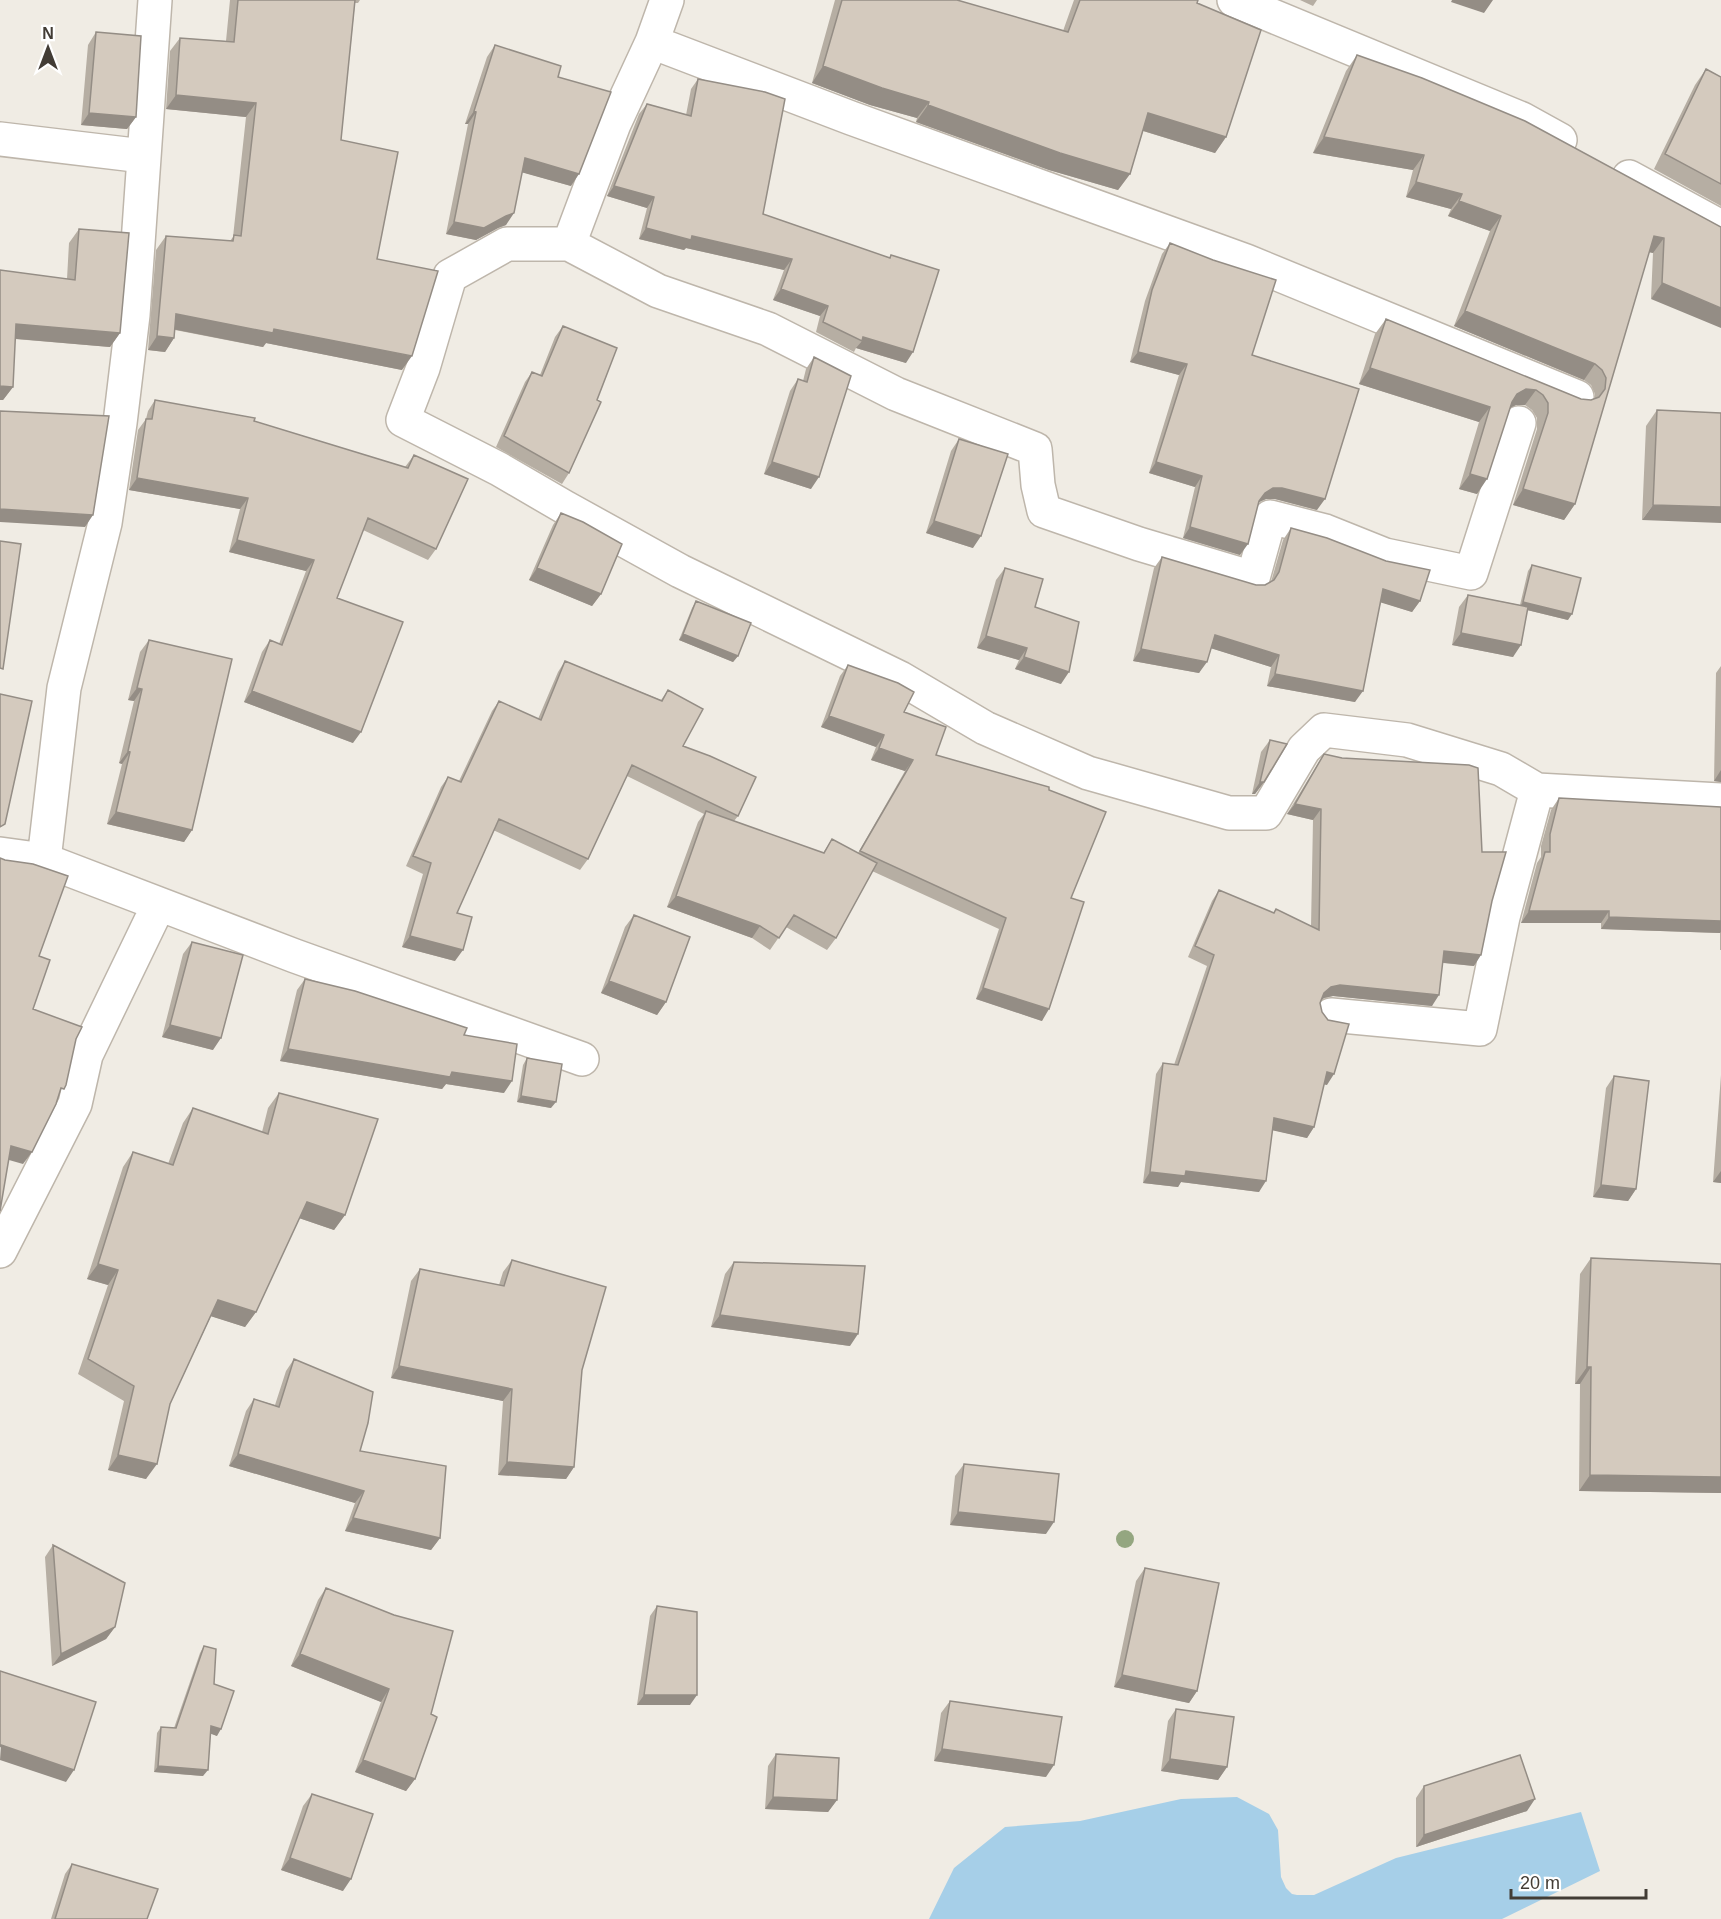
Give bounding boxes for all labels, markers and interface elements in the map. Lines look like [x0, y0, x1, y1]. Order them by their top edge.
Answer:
north arrow [18, 18, 78, 78]
text: N [42, 25, 54, 42]
scale bar [1511, 1862, 1646, 1900]
text: 20 m [1520, 1873, 1560, 1893]

